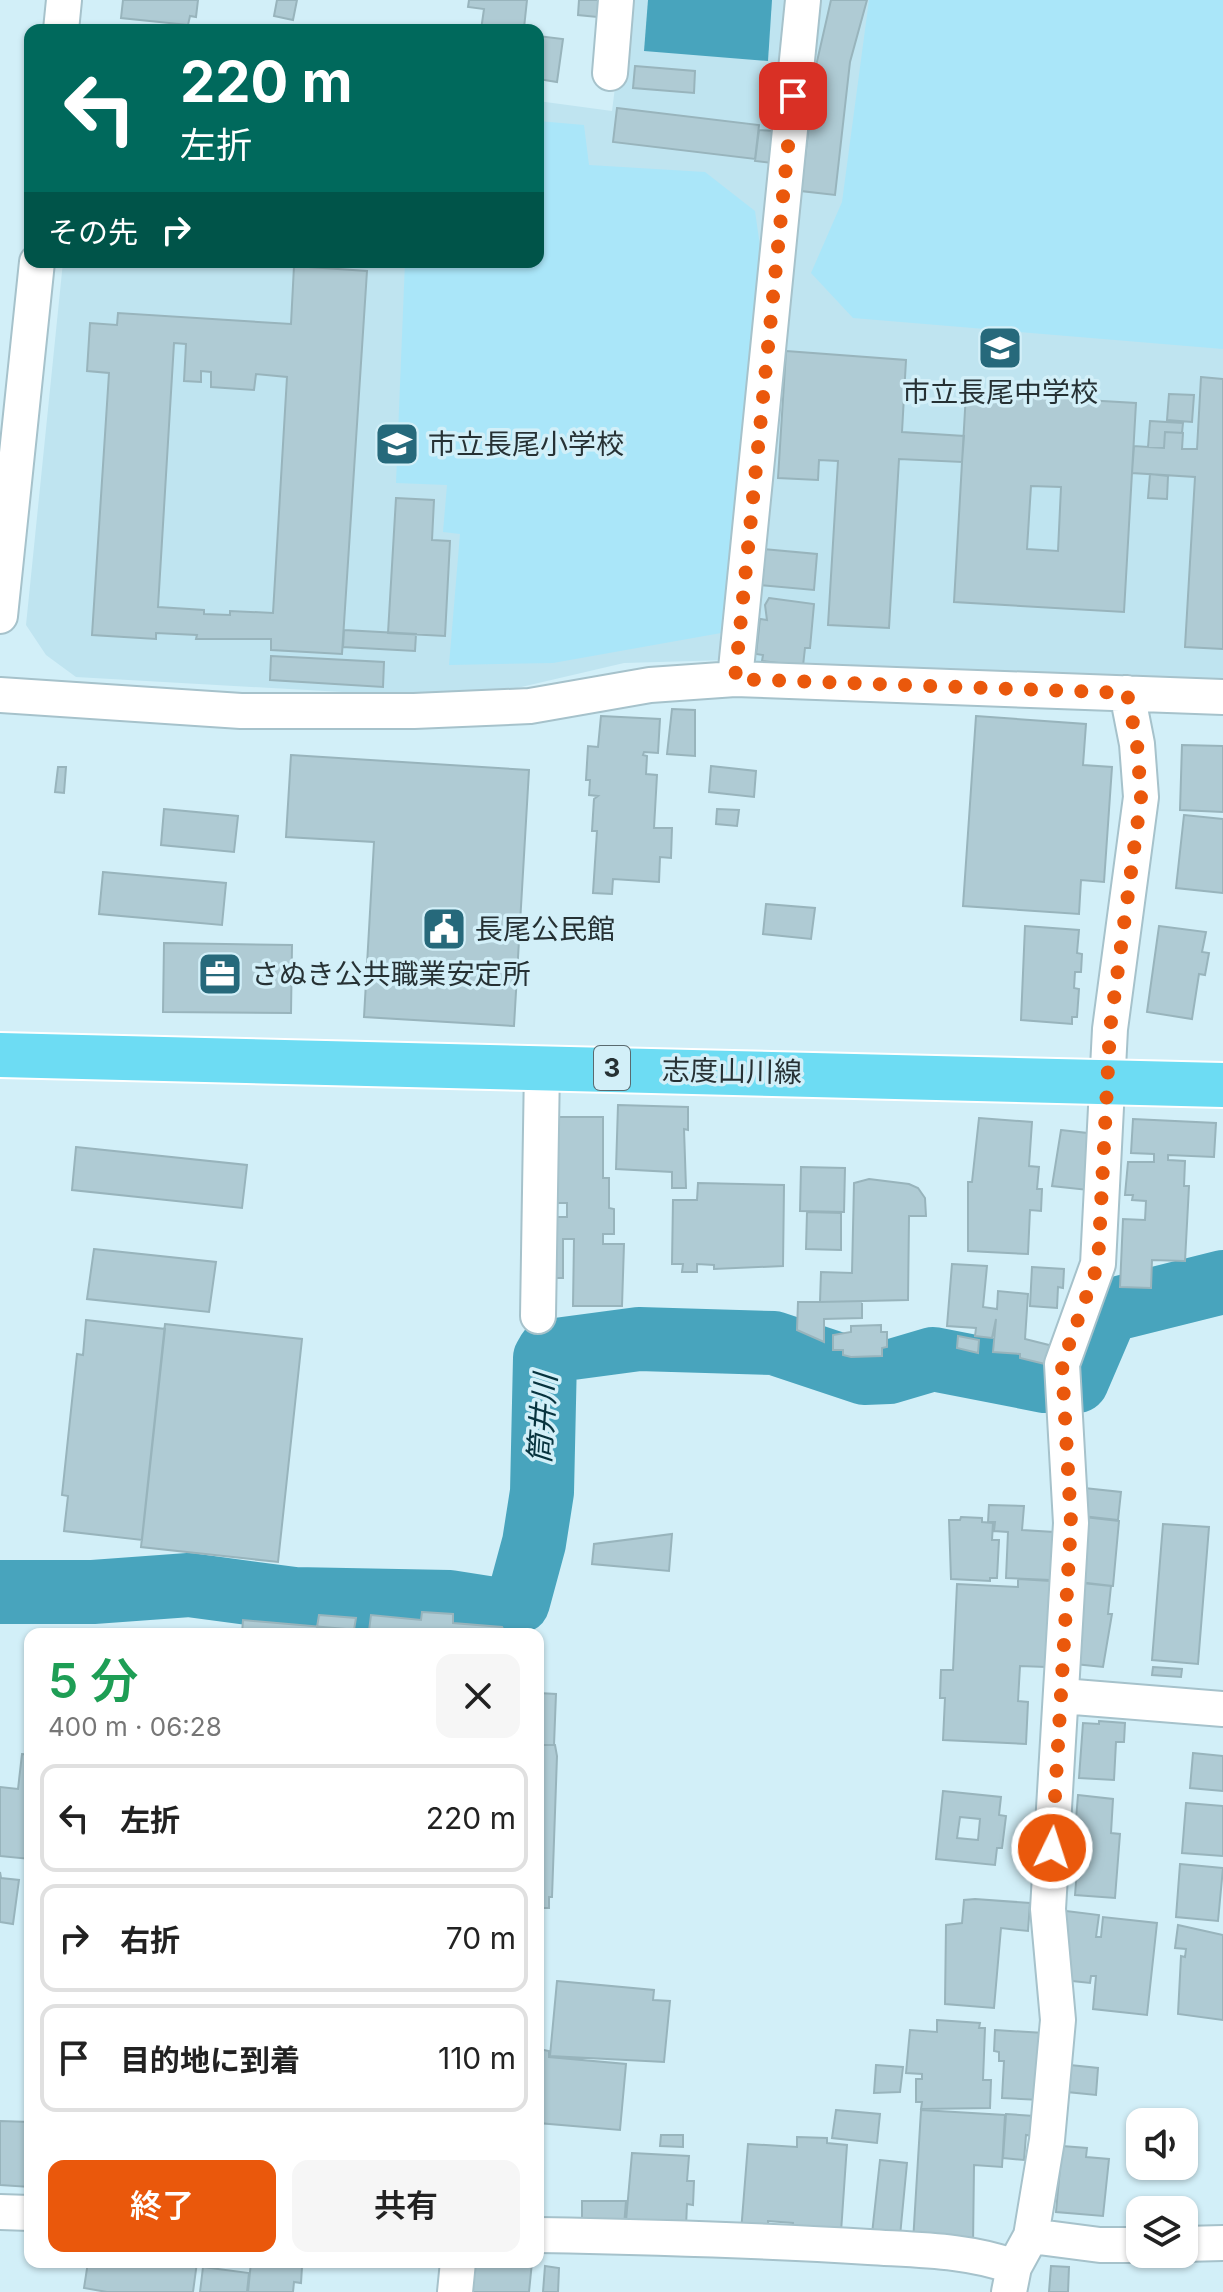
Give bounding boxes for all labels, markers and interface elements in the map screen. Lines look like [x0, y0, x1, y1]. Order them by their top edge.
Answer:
text: 220 m [180, 48, 353, 116]
icon: left [48, 56, 152, 160]
pin [759, 62, 827, 130]
icon: arrive [771, 74, 815, 118]
text: 左折 [180, 123, 252, 167]
icon: right [154, 208, 198, 252]
text: その先 [48, 214, 138, 250]
school or university icon: 市立長尾中学校 [976, 324, 1024, 372]
place label: 市立長尾中学校 [902, 375, 1098, 409]
school or university icon: 市立長尾小学校 [373, 420, 421, 468]
place label: 市立長尾小学校 [428, 427, 624, 461]
public building icon: 長尾公民館 [420, 905, 468, 953]
place label: 長尾公民館 [475, 912, 615, 946]
office icon: さぬき公共職業安定所 [196, 950, 244, 998]
place label: さぬき公共職業安定所 [251, 957, 530, 991]
road number: 3 [594, 1046, 630, 1090]
street label: 志度山川線 [662, 1053, 802, 1089]
water label: 筒井川 [521, 1370, 563, 1465]
text: 5 分 [48, 1651, 138, 1710]
button: close [436, 1654, 520, 1738]
text: 400 m · 06:28 [48, 1711, 222, 1742]
icon: left [52, 1796, 96, 1840]
text: 220 m [426, 1800, 516, 1836]
text: 左折 [120, 1802, 180, 1838]
position arrow [1010, 1806, 1094, 1890]
icon: right [52, 1916, 96, 1960]
text: 70 m [446, 1920, 516, 1956]
text: 右折 [120, 1922, 180, 1958]
icon: arrive [52, 2036, 96, 2080]
text: 110 m [438, 2040, 516, 2076]
text: 目的地に到着 [120, 2042, 300, 2078]
map controls [1126, 2108, 1198, 2268]
button: sound [1126, 2108, 1198, 2180]
button: 終了 [48, 2160, 276, 2252]
button: 共有 [292, 2160, 520, 2252]
button: layers [1126, 2196, 1198, 2268]

